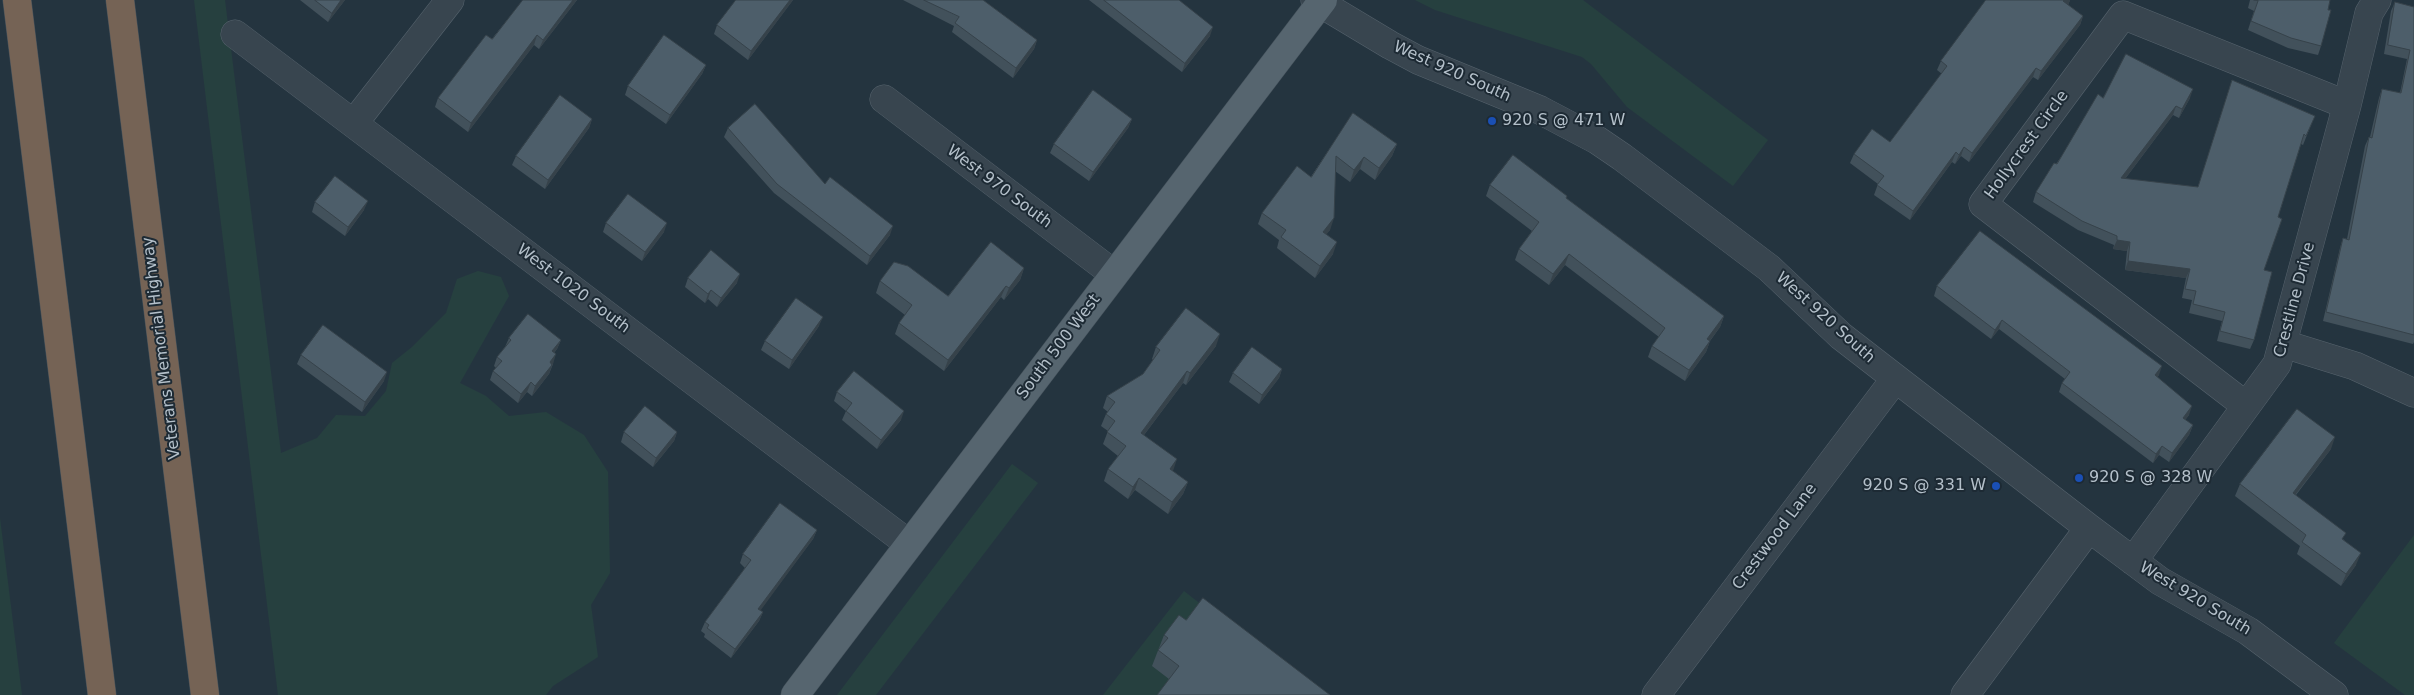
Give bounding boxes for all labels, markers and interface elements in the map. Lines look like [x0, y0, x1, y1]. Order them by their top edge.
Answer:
street label: West 920 South [1390, 37, 1514, 107]
street label: Hollycrest Circle [1981, 87, 2073, 203]
place label: 920 S @ 471 W [1502, 111, 1625, 131]
marker: 920 S @ 471 W [1486, 115, 1498, 127]
street label: West 970 South [943, 141, 1055, 233]
street label: Veterans Memorial Highway [139, 236, 185, 460]
street label: West 1020 South [513, 240, 633, 338]
street label: Crestline Drive [2270, 240, 2320, 360]
street label: West 920 South [1772, 269, 1878, 367]
street label: South 500 West [1013, 291, 1105, 403]
place label: 920 S @ 328 W [2089, 468, 2212, 488]
marker: 920 S @ 328 W [2073, 472, 2085, 484]
place label: 920 S @ 331 W [1863, 476, 1986, 496]
street label: Crestwood Lane [1729, 480, 1821, 594]
marker: 920 S @ 331 W [1990, 480, 2002, 492]
street label: West 920 South [2136, 558, 2254, 640]

